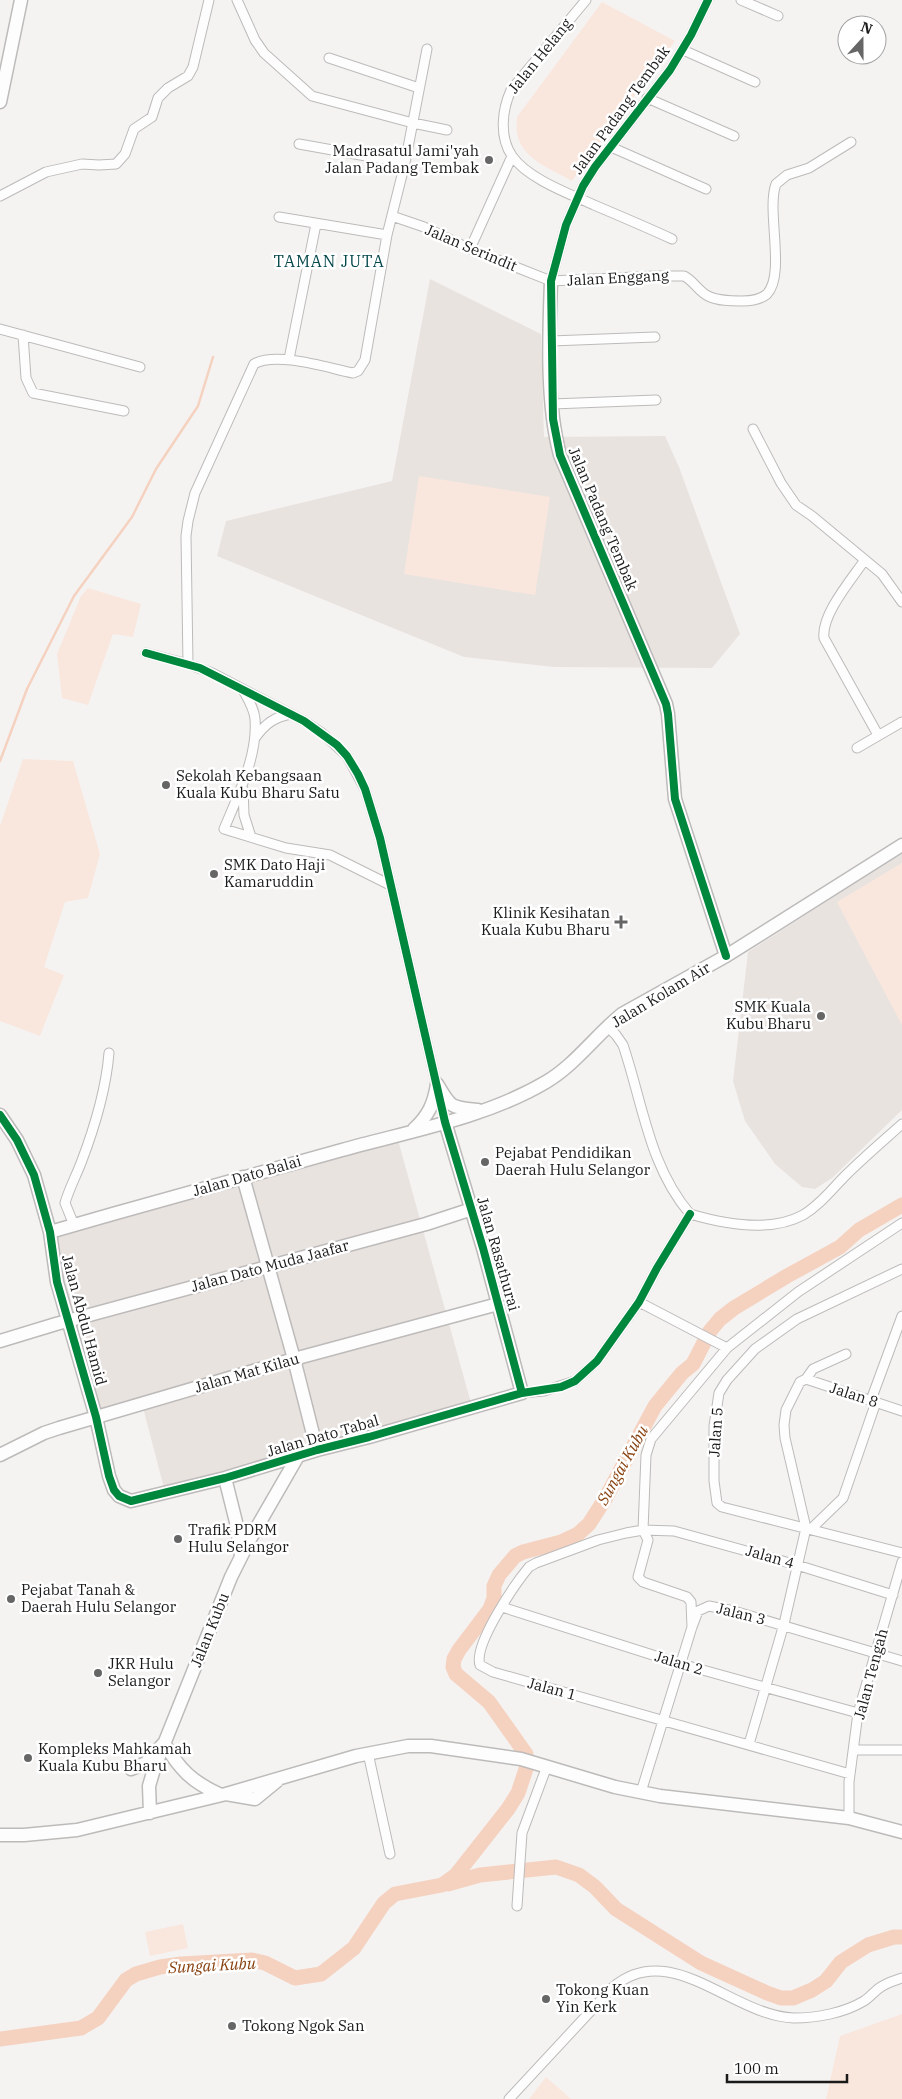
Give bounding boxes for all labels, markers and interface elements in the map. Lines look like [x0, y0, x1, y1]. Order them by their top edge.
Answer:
street label: Jalan Helang [504, 14, 576, 97]
north arrow [837, 15, 887, 65]
text: N [858, 17, 875, 38]
street label: Jalan Padang Tembak [568, 42, 674, 178]
place label: Madrasatul Jami'yah Jalan Padang Tembak [325, 141, 479, 177]
marker: Madrasatul Jami'yah Jalan Padang Tembak [483, 154, 495, 166]
street label: Jalan Serindit [423, 220, 520, 275]
district label: TAMAN JUTA [273, 251, 385, 271]
street label: Jalan Enggang [566, 265, 669, 290]
street label: Jalan Padang Tembak [565, 444, 642, 594]
place label: Sekolah Kebangsaan Kuala Kubu Bharu Satu [176, 766, 340, 802]
marker: Sekolah Kebangsaan Kuala Kubu Bharu Satu [160, 779, 172, 791]
place label: SMK Dato Haji Kamaruddin [224, 855, 325, 891]
marker: SMK Dato Haji Kamaruddin [208, 868, 220, 880]
place label: Klinik Kesihatan Kuala Kubu Bharu [481, 903, 610, 939]
marker: Klinik Kesihatan Kuala Kubu Bharu [614, 915, 628, 929]
street label: Jalan Kolam Air [608, 958, 714, 1031]
place label: SMK Kuala Kubu Bharu [726, 997, 811, 1033]
marker: SMK Kuala Kubu Bharu [815, 1010, 827, 1022]
place label: Pejabat Pendidikan Daerah Hulu Selangor [495, 1143, 651, 1179]
street label: Jalan Dato Balai [190, 1151, 304, 1200]
marker: Pejabat Pendidikan Daerah Hulu Selangor [479, 1156, 491, 1168]
street label: Jalan Rasathurai [473, 1195, 524, 1313]
street label: Jalan Dato Muda Jaafar [189, 1235, 351, 1296]
street label: Jalan Abdul Hamid [58, 1252, 111, 1387]
street label: Jalan Mat Kilau [192, 1349, 301, 1397]
street label: Jalan 8 [828, 1378, 881, 1411]
street label: Jalan 5 [704, 1406, 727, 1457]
street label: Jalan Dato Tabal [265, 1410, 381, 1461]
water label: Sungai Kubu [591, 1422, 652, 1509]
place label: Trafik PDRM Hulu Selangor [188, 1520, 289, 1556]
marker: Trafik PDRM Hulu Selangor [172, 1533, 184, 1545]
street label: Jalan 4 [744, 1541, 797, 1573]
place label: Pejabat Tanah & Daerah Hulu Selangor [21, 1580, 177, 1616]
street label: Jalan Kubu [186, 1590, 233, 1670]
marker: Pejabat Tanah & Daerah Hulu Selangor [5, 1593, 17, 1605]
street label: Jalan 3 [715, 1598, 768, 1629]
street label: Jalan Tengah [849, 1626, 892, 1721]
street label: Jalan 2 [653, 1646, 706, 1679]
place label: JKR Hulu Selangor [108, 1654, 174, 1690]
marker: JKR Hulu Selangor [92, 1667, 104, 1679]
street label: Jalan 1 [526, 1673, 579, 1704]
place label: Kompleks Mahkamah Kuala Kubu Bharu [38, 1739, 192, 1775]
marker: Kompleks Mahkamah Kuala Kubu Bharu [22, 1752, 34, 1764]
water label: Sungai Kubu [167, 1953, 256, 1977]
place label: Tokong Kuan Yin Kerk [556, 1980, 649, 2016]
marker: Tokong Kuan Yin Kerk [540, 1993, 552, 2005]
place label: Tokong Ngok San [242, 2016, 365, 2035]
marker: Tokong Ngok San [226, 2020, 238, 2032]
scale bar [727, 2052, 847, 2084]
text: 100 m [734, 2059, 779, 2078]

